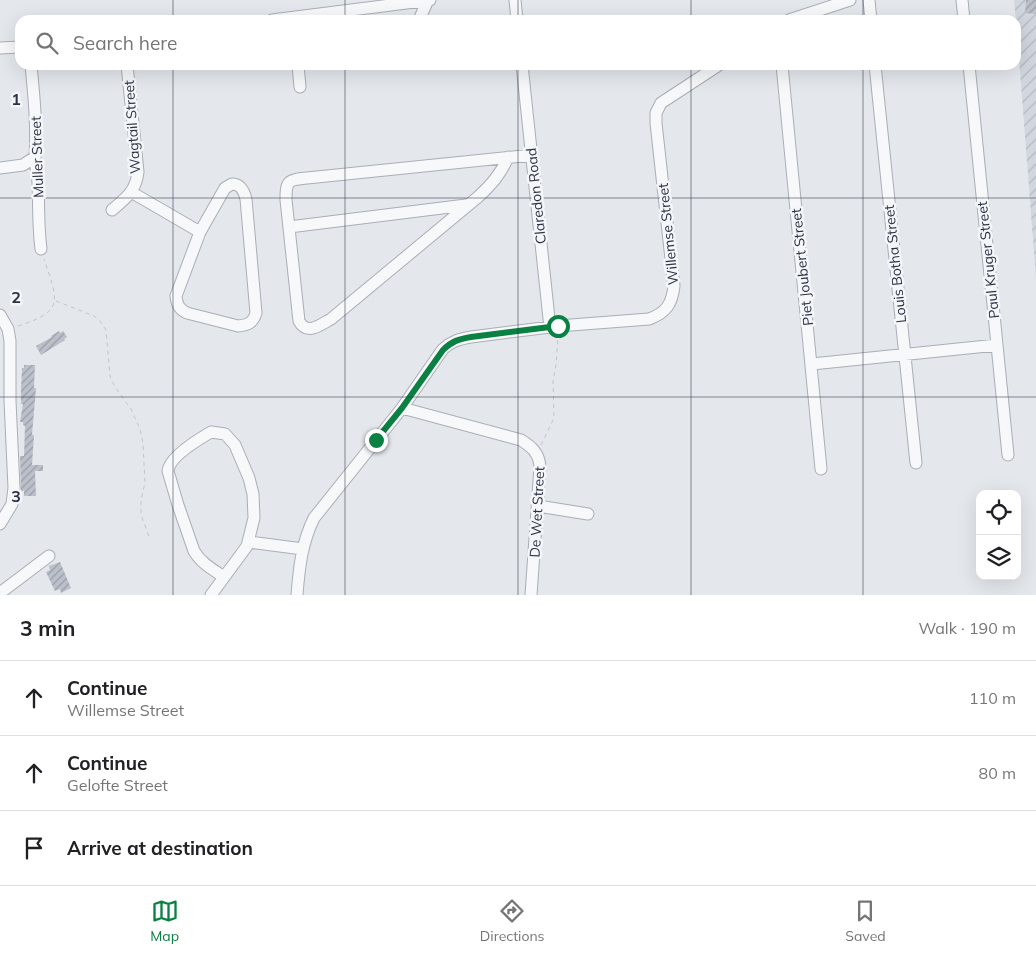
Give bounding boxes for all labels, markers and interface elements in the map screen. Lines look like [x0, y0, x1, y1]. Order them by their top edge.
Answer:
search box [15, 15, 1021, 70]
icon: search [33, 29, 61, 57]
text: Search here [73, 31, 177, 55]
street label: Wagtail Street [120, 79, 144, 174]
text: 1 [11, 89, 21, 109]
street label: Muller Street [27, 116, 47, 198]
street label: Claredon Road [522, 147, 550, 245]
street label: Willemse Street [654, 182, 682, 286]
street label: Paul Kruger Street [973, 200, 1003, 320]
street label: Louis Botha Street [880, 204, 910, 324]
street label: Piet Joubert Street [787, 207, 817, 327]
text: 2 [11, 287, 21, 307]
route start [547, 315, 570, 338]
route end [365, 429, 388, 452]
street label: De Wet Street [526, 466, 548, 558]
text: 3 [11, 486, 21, 506]
map controls [976, 490, 1021, 580]
button: locate [976, 490, 1021, 535]
button: layers [976, 535, 1021, 580]
text: 3 min [20, 615, 75, 641]
text: Walk · 190 m [918, 618, 1016, 638]
text: Continue [67, 676, 147, 700]
icon: ahead [20, 684, 48, 712]
text: 110 m [969, 688, 1016, 708]
text: Willemse Street [67, 700, 184, 720]
text: Continue [67, 751, 147, 775]
icon: ahead [20, 759, 48, 787]
text: 80 m [979, 763, 1016, 783]
text: Gelofte Street [67, 775, 168, 795]
icon: arrive [20, 834, 48, 862]
text: Arrive at destination [67, 836, 253, 860]
tab: Map [150, 897, 179, 945]
tab: Directions [480, 897, 545, 945]
tab: Saved [845, 897, 886, 945]

